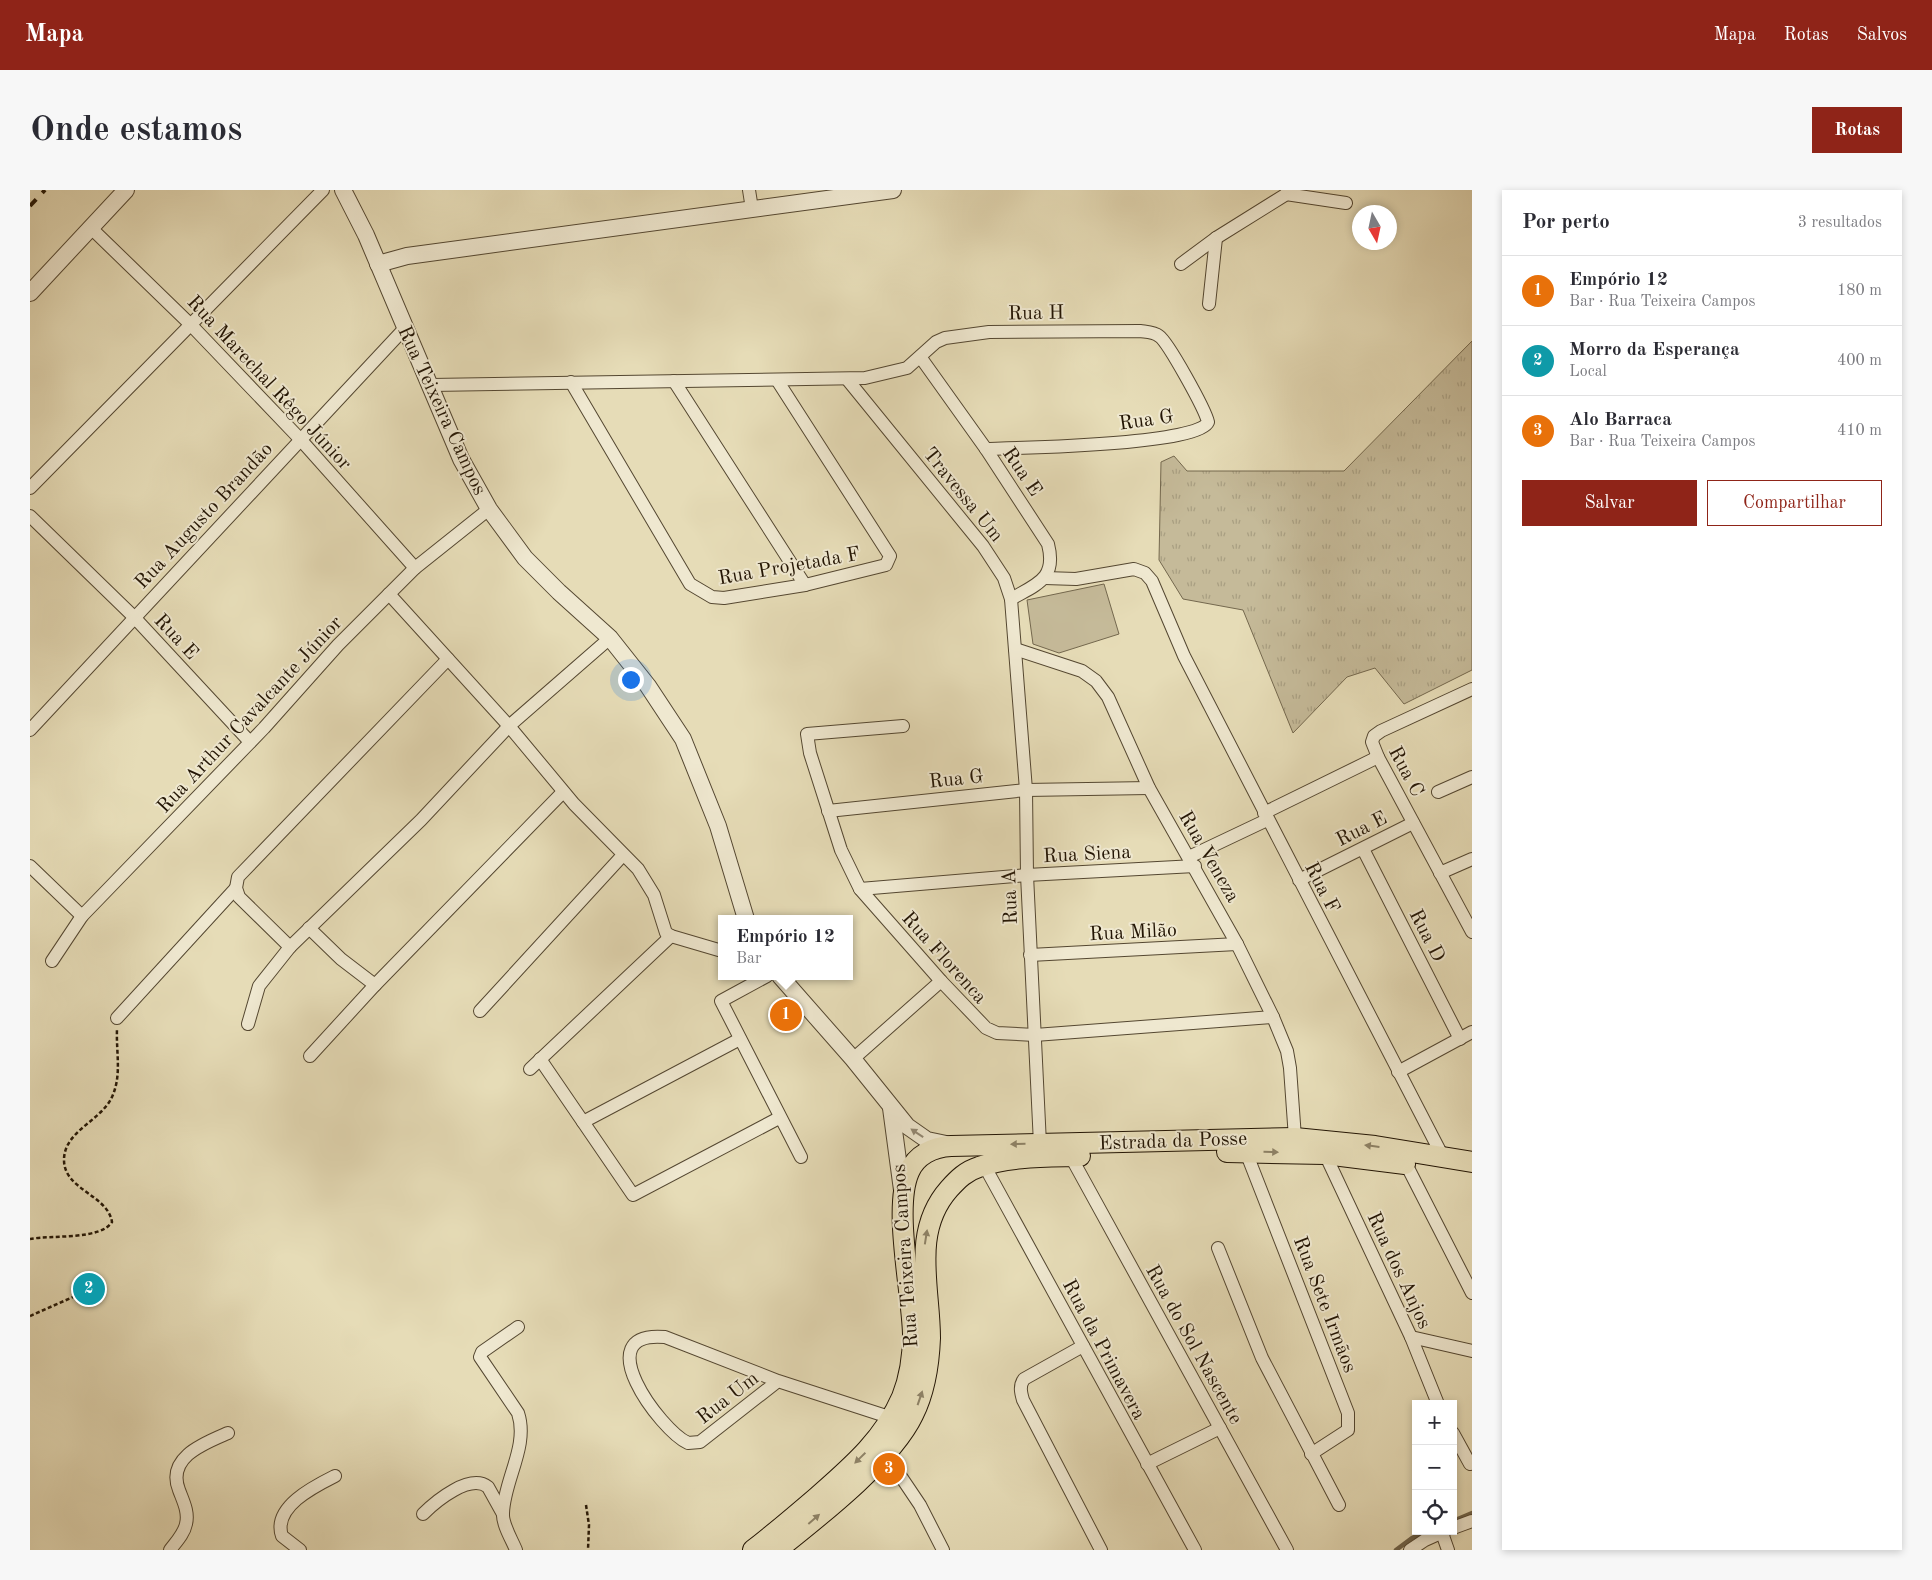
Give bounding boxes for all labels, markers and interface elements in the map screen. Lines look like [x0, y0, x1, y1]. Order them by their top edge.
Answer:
text: Mapa [25, 23, 84, 47]
text: Mapa [1714, 26, 1756, 44]
text: Rotas [1784, 26, 1829, 44]
text: Salvos [1857, 26, 1907, 44]
button: Rotas [1812, 107, 1902, 153]
text: Onde estamos [30, 113, 242, 148]
north arrow [1352, 205, 1397, 250]
text: Por perto [1522, 212, 1610, 233]
text: 3 resultados [1798, 215, 1882, 231]
text: Empório 12 [1569, 271, 1668, 290]
text: 1 [1533, 283, 1543, 299]
text: 180 m [1837, 283, 1882, 299]
street label: Rua Marechal Rêgo Júnior [183, 292, 354, 475]
text: Bar · Rua Teixeira Campos [1569, 294, 1755, 310]
street label: Rua H [1008, 304, 1064, 324]
street label: Rua Teixeira Campos [393, 323, 489, 499]
text: Morro da Esperança [1569, 341, 1740, 360]
text: 2 [1533, 353, 1543, 369]
text: 400 m [1837, 353, 1882, 369]
text: Local [1569, 364, 1607, 380]
street label: Rua G [1118, 407, 1175, 435]
text: Alo Barraca [1569, 411, 1672, 430]
text: 3 [1533, 423, 1543, 439]
text: 410 m [1837, 423, 1882, 439]
text: Bar · Rua Teixeira Campos [1569, 434, 1755, 450]
street label: Rua Augusto Brandão [132, 439, 277, 593]
street label: Travessa Um [919, 444, 1006, 546]
street label: Rua E [998, 444, 1045, 500]
button: Salvar [1522, 480, 1697, 526]
button: Compartilhar [1707, 480, 1882, 526]
street label: Rua Projetada F [717, 545, 862, 589]
street label: Rua E [150, 611, 201, 664]
street label: Rua Arthur Cavalcante Júnior [154, 613, 347, 818]
your location [618, 667, 644, 693]
street label: Rua C [1384, 743, 1427, 800]
street label: Rua G [928, 767, 985, 793]
street label: Rua Veneza [1174, 808, 1242, 906]
street label: Rua E [1333, 809, 1391, 851]
street label: Rua Siena [1043, 843, 1132, 867]
street label: Rua F [1300, 859, 1342, 917]
street label: Rua A [1000, 869, 1022, 925]
street label: Rua D [1405, 906, 1448, 965]
street label: Rua Florenca [897, 908, 990, 1008]
popup [718, 915, 853, 980]
street label: Rua Milão [1089, 921, 1177, 945]
text: Empório 12 [736, 928, 835, 947]
text: Bar [736, 951, 762, 967]
pin: 1 [770, 996, 802, 1034]
one-way arrow [910, 1128, 924, 1138]
street label: Estrada da Posse [1099, 1129, 1248, 1155]
one-way arrow [1009, 1140, 1025, 1148]
one-way arrow [1364, 1142, 1380, 1150]
one-way arrow [1263, 1149, 1279, 1157]
street label: Rua Teixeira Campos [890, 1163, 922, 1348]
street label: Rua dos Anjos [1362, 1209, 1434, 1332]
one-way arrow [923, 1229, 931, 1245]
street label: Rua Sete Irmãos [1289, 1234, 1359, 1376]
street label: Rua do Sol Nascente [1141, 1262, 1245, 1428]
pin: 2 [73, 1270, 105, 1308]
street label: Rua da Primavera [1058, 1277, 1149, 1423]
street label: Rua Um [694, 1368, 763, 1429]
one-way arrow [916, 1390, 924, 1405]
map controls [1412, 1400, 1457, 1535]
button: + [1412, 1400, 1457, 1445]
button: − [1412, 1445, 1457, 1490]
pin: 3 [873, 1450, 905, 1488]
one-way arrow [854, 1452, 866, 1464]
button: locate [1412, 1490, 1457, 1535]
one-way arrow [808, 1513, 820, 1525]

